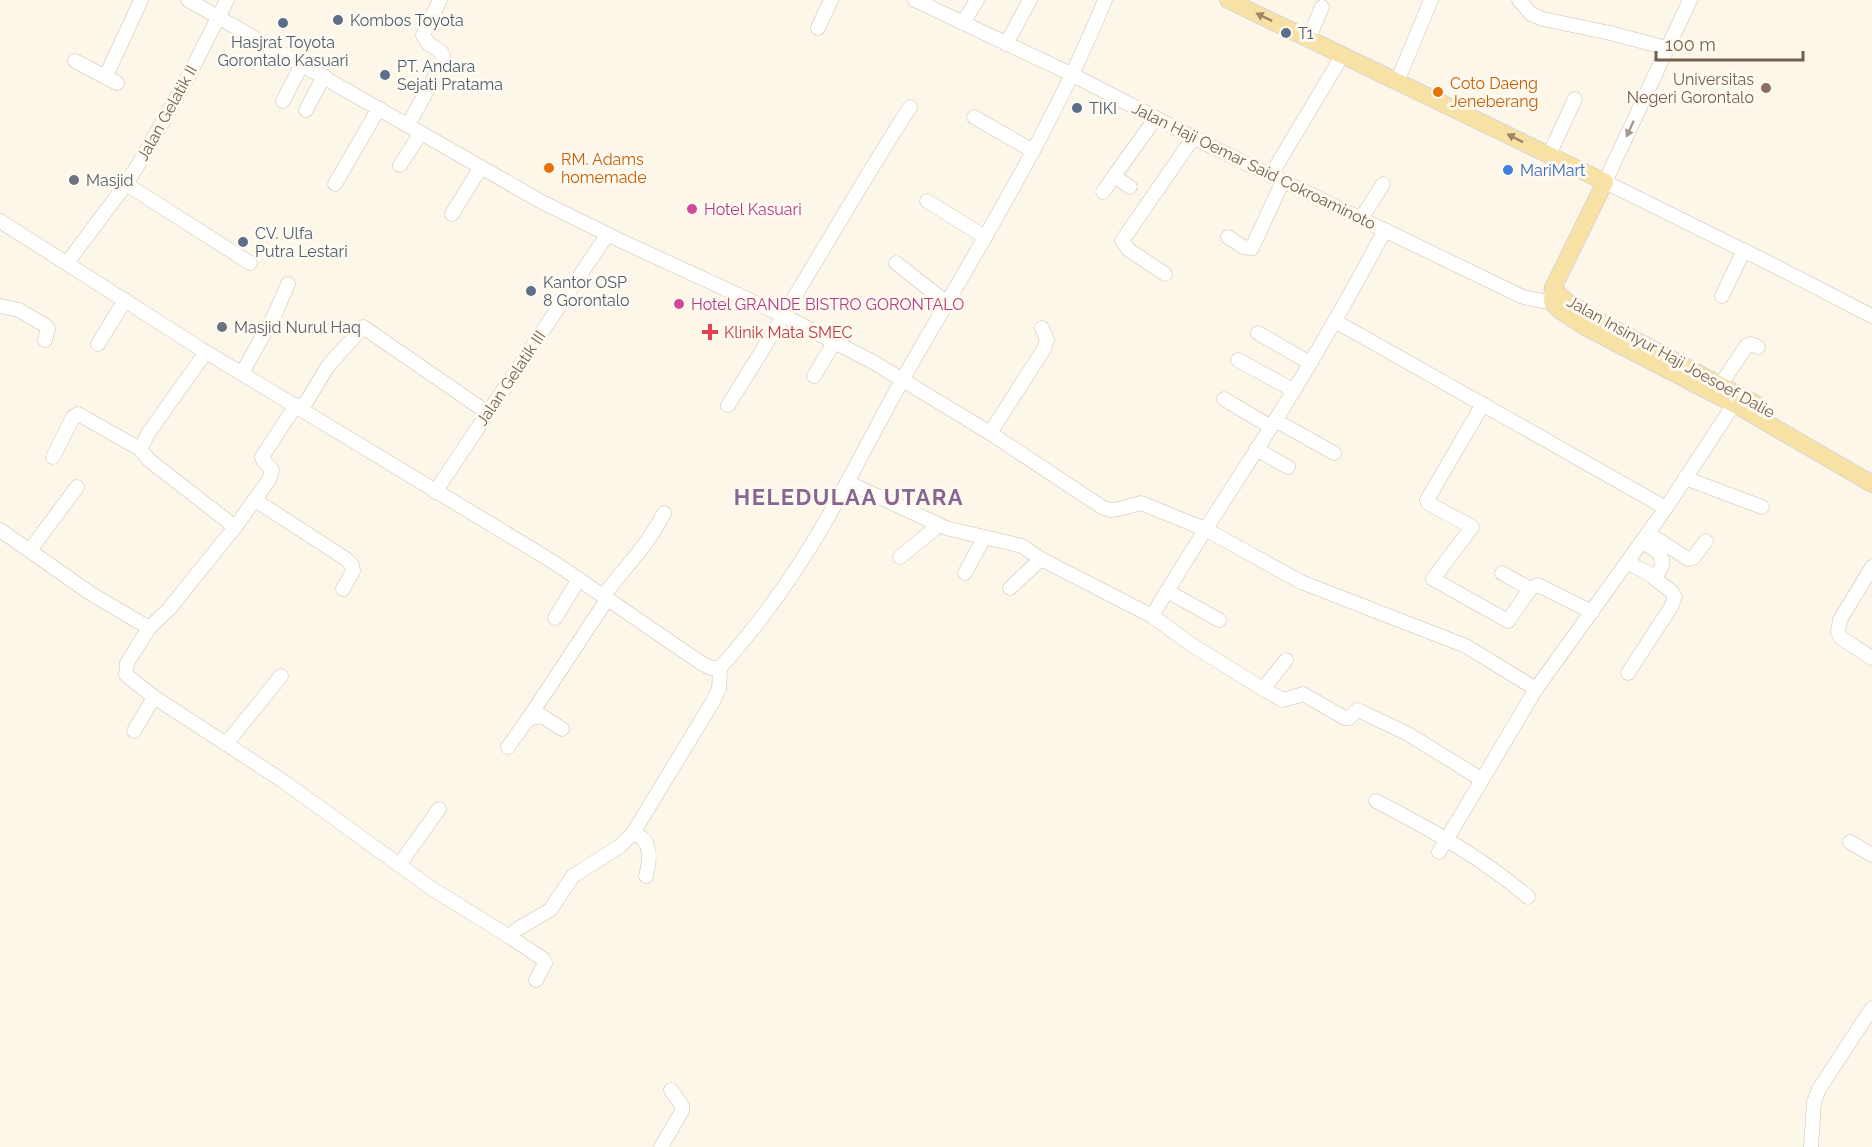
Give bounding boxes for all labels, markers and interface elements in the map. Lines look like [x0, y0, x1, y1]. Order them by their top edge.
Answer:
place label: Kombos Toyota [350, 11, 464, 30]
marker: Kombos Toyota [331, 13, 345, 27]
one-way arrow [1255, 13, 1272, 22]
marker: Hasjrat Toyota Gorontalo Kasuari [276, 16, 290, 30]
place label: T1 [1298, 24, 1314, 43]
scale bar [1656, 24, 1803, 62]
marker: T1 [1279, 26, 1293, 40]
place label: Hasjrat Toyota Gorontalo Kasuari [217, 33, 349, 70]
text: 100 m [1665, 34, 1716, 55]
place label: PT. Andara Sejati Pratama [397, 57, 503, 94]
street label: Jalan Gelatik II [133, 62, 201, 164]
marker: PT. Andara Sejati Pratama [378, 68, 392, 82]
place label: Universitas Negeri Gorontalo [1627, 70, 1754, 107]
place label: Coto Daeng Jeneberang [1450, 74, 1538, 111]
marker: Universitas Negeri Gorontalo [1759, 81, 1773, 95]
marker: Coto Daeng Jeneberang [1431, 85, 1445, 99]
place label: TIKI [1089, 99, 1117, 118]
street label: Jalan Haji Oemar Said Cokroaminoto [1129, 99, 1379, 233]
marker: TIKI [1070, 101, 1084, 115]
one-way arrow [1626, 121, 1635, 138]
one-way arrow [1506, 134, 1523, 143]
place label: RM. Adams homemade [561, 150, 647, 187]
marker: RM. Adams homemade [542, 161, 556, 175]
place label: MariMart [1520, 161, 1586, 180]
marker: MariMart [1501, 163, 1515, 177]
place label: Masjid [86, 171, 133, 190]
marker: Masjid [67, 173, 81, 187]
place label: Hotel Kasuari [704, 200, 802, 219]
marker: Hotel Kasuari [685, 202, 699, 216]
place label: CV. Ulfa Putra Lestari [255, 224, 348, 261]
marker: CV. Ulfa Putra Lestari [236, 235, 250, 249]
place label: Kantor OSP 8 Gorontalo [543, 273, 630, 310]
marker: Kantor OSP 8 Gorontalo [524, 284, 538, 298]
street label: Jalan Insinyur Haji Joesoef Dalie [1564, 292, 1778, 422]
place label: Hotel GRANDE BISTRO GORONTALO [691, 295, 964, 314]
marker: Hotel GRANDE BISTRO GORONTALO [672, 297, 686, 311]
place label: Masjid Nurul Haq [234, 318, 361, 337]
marker: Masjid Nurul Haq [215, 320, 229, 334]
marker: Klinik Mata SMEC [701, 323, 719, 341]
place label: Klinik Mata SMEC [724, 323, 853, 342]
street label: Jalan Gelatik III [472, 327, 550, 429]
district label: HELEDULAA UTARA [734, 484, 964, 510]

